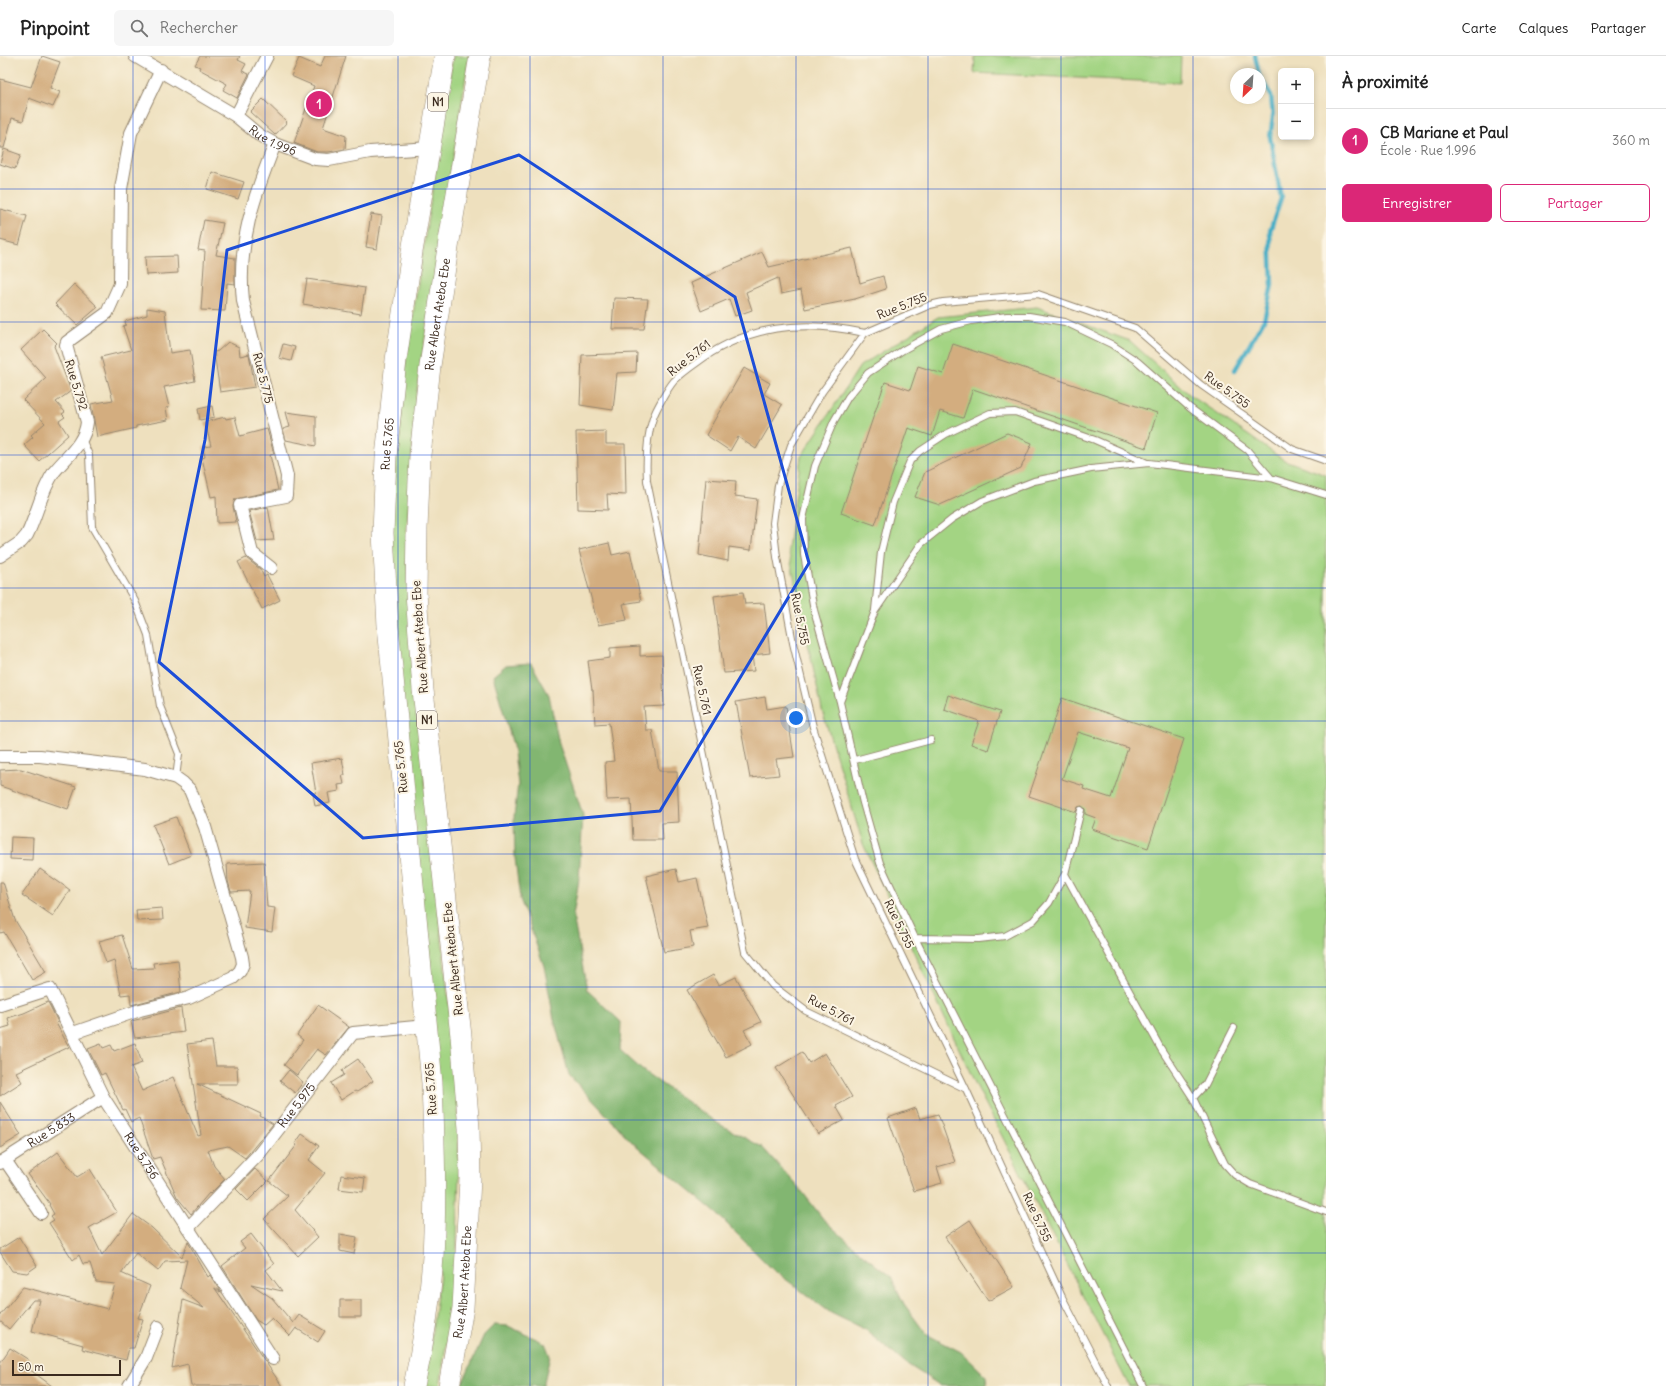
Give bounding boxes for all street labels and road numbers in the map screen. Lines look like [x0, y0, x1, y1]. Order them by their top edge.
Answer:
road number: N1 [428, 93, 448, 111]
street label: Rue 1.996 [246, 122, 299, 158]
street label: Rue Albert Ateba Ebe [422, 257, 453, 371]
street label: Rue 5.755 [874, 289, 929, 322]
street label: Rue 5.761 [664, 336, 713, 379]
street label: Rue 5.775 [250, 351, 277, 405]
street label: Rue 5.792 [62, 358, 91, 413]
street label: Rue 5.755 [1201, 368, 1253, 411]
street label: Rue 5.765 [377, 417, 397, 471]
street label: Rue Albert Ateba Ebe [408, 580, 431, 694]
street label: Rue 5.755 [788, 592, 813, 646]
street label: Rue 5.761 [690, 664, 715, 716]
road number: N1 [417, 711, 437, 729]
street label: Rue 5.765 [390, 740, 411, 794]
street label: Rue 5.755 [881, 897, 918, 951]
street label: Rue Albert Ateba Ebe [439, 902, 466, 1016]
street label: Rue 5.761 [805, 991, 857, 1028]
street label: Rue 5.765 [421, 1062, 440, 1116]
street label: Rue 5.975 [274, 1080, 319, 1131]
street label: Rue 5.833 [24, 1109, 78, 1150]
street label: Rue 5.756 [121, 1129, 162, 1182]
street label: Rue 5.755 [1019, 1190, 1055, 1244]
street label: Rue Albert Ateba Ebe [450, 1225, 474, 1340]

